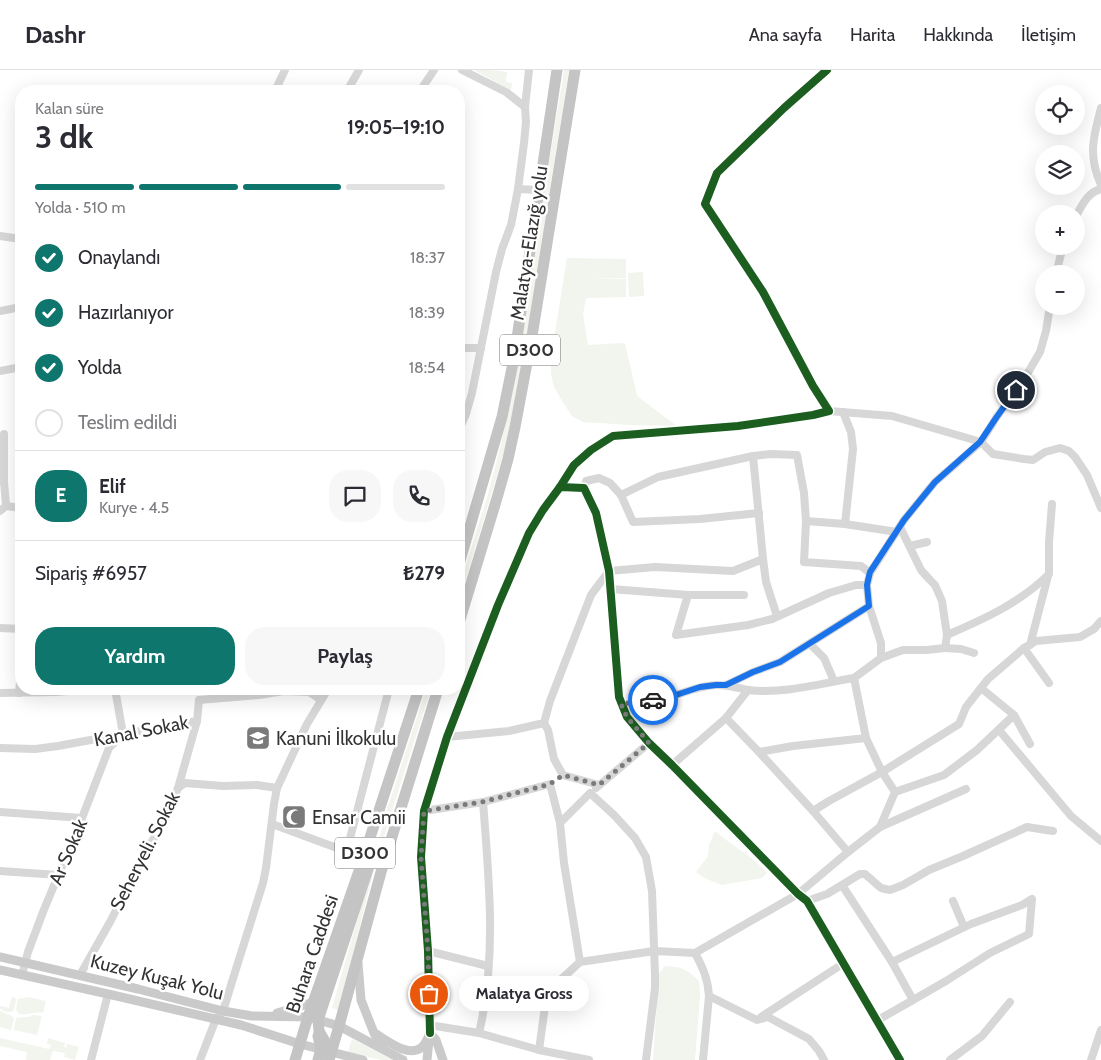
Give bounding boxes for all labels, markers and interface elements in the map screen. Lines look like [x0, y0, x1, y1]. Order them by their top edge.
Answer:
text: Dashr [25, 20, 85, 49]
text: Ana sayfa [749, 24, 822, 46]
text: Harita [850, 24, 895, 46]
text: Hakkında [923, 24, 993, 46]
text: İletişim [1021, 24, 1076, 46]
map controls [1035, 85, 1085, 315]
button: locate [1035, 85, 1085, 135]
text: Kalan süre [35, 99, 104, 118]
text: 19:05–19:10 [347, 116, 445, 139]
text: 3 dk [35, 117, 93, 156]
button: layers [1035, 145, 1085, 195]
street label: Malatya-Elazığ yolu [505, 164, 553, 322]
text: Yolda · 510 m [35, 198, 125, 217]
button: + [1035, 205, 1085, 255]
icon: check [35, 244, 63, 272]
text: Onaylandı [78, 246, 160, 269]
text: 18:37 [410, 248, 445, 267]
button: − [1035, 265, 1085, 315]
icon: check [35, 299, 63, 327]
text: Hazırlanıyor [78, 301, 173, 324]
text: 18:39 [409, 303, 445, 322]
road number: D300 [500, 334, 560, 366]
icon: check [35, 354, 63, 382]
text: Yolda [78, 356, 122, 379]
text: 18:54 [409, 358, 445, 377]
pin [995, 369, 1037, 411]
icon: home [1002, 376, 1030, 404]
text: Teslim edildi [78, 411, 177, 434]
button: chat [329, 470, 381, 522]
button: phone [393, 470, 445, 522]
text: Elif [99, 475, 126, 498]
text: E [56, 484, 66, 507]
text: Kurye · 4.5 [99, 498, 169, 517]
text: Sipariş #6957 [35, 562, 147, 585]
text: ₺279 [403, 562, 445, 585]
button: Yardım [35, 627, 235, 685]
button: Paylaş [245, 627, 445, 685]
courier [628, 675, 678, 725]
icon: car [639, 686, 667, 714]
street label: Kanal Sokak [92, 710, 191, 751]
school or university icon: Kanuni İlkokulu [245, 725, 271, 751]
place label: Kanuni İlkokulu [276, 727, 396, 750]
street label: Seheryeli. Sokak [105, 787, 185, 914]
mosque icon: Ensar Camii [281, 804, 307, 830]
place label: Ensar Camii [312, 806, 406, 829]
street label: Ar Sokak [44, 815, 92, 889]
road number: D300 [335, 838, 395, 868]
street label: Buhara Caddesi [281, 892, 343, 1016]
street label: Kuzey Kuşak Yolu [88, 949, 226, 1005]
pin [408, 973, 450, 1015]
callout: Malatya Gross [459, 976, 589, 1012]
icon: bag [415, 980, 443, 1008]
text: Malatya Gross [475, 984, 573, 1003]

